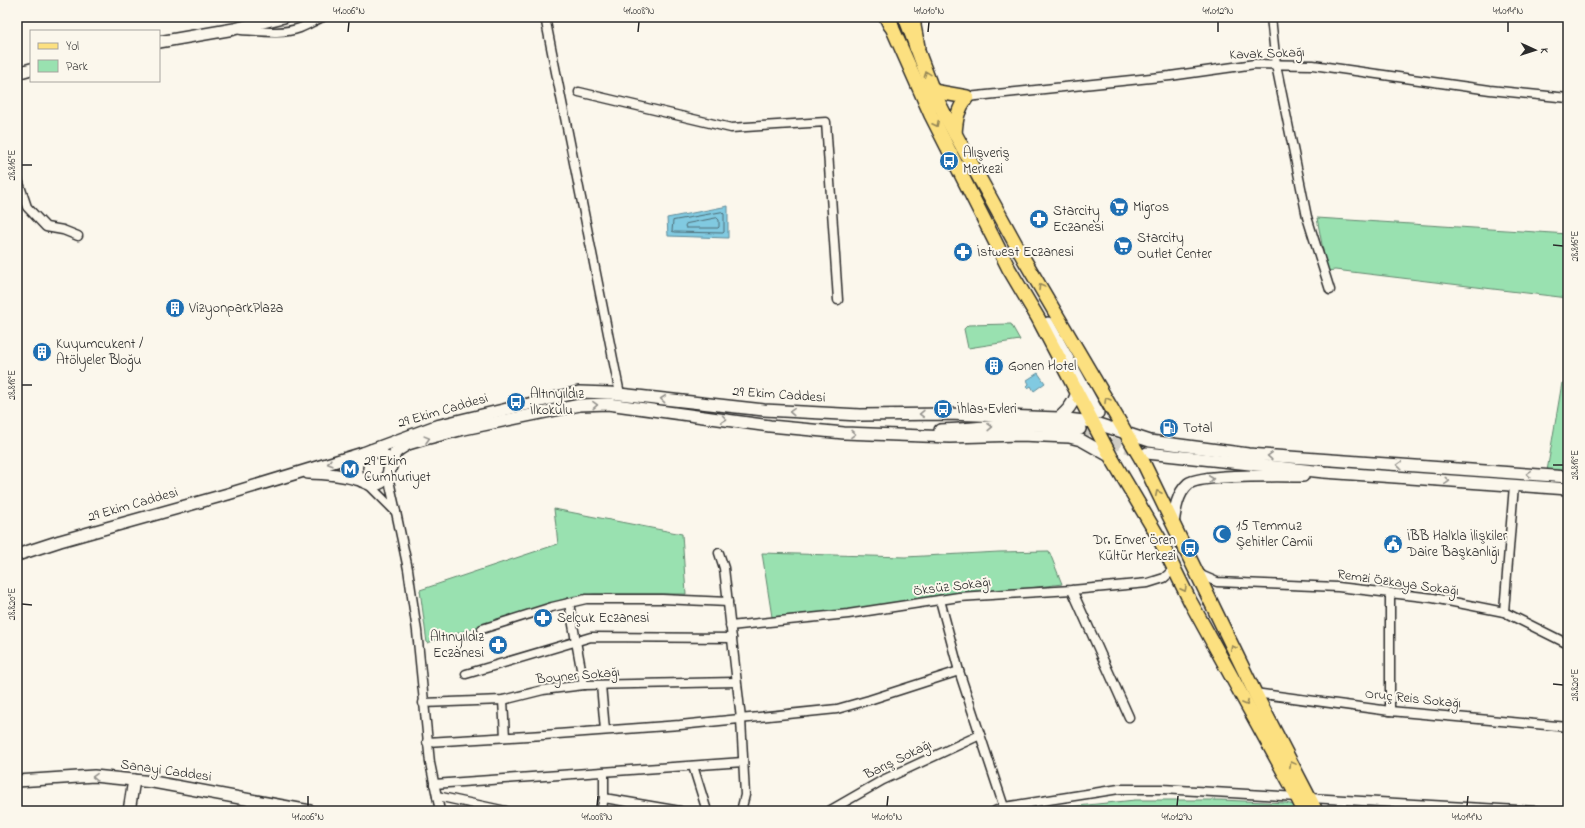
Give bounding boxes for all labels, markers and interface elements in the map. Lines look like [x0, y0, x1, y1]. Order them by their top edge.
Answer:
text: 41.006°N [333, 4, 365, 19]
text: 41.008°N [623, 4, 655, 19]
text: 41.010°N [914, 4, 945, 19]
text: 41.012°N [1202, 4, 1234, 19]
text: 41.014°N [1493, 4, 1523, 19]
legend [30, 30, 160, 82]
north arrow [1515, 30, 1555, 70]
text: Yol [66, 38, 79, 56]
street label: Kavak Sokağı [1229, 42, 1305, 67]
text: K [1536, 47, 1552, 54]
text: Park [66, 58, 88, 76]
one-way arrow [923, 71, 932, 78]
one-way arrow [931, 120, 939, 128]
place label: Alışveriş Merkezi [963, 143, 1010, 180]
text: 28.816°E [5, 150, 20, 180]
bus stop icon: Alışveriş Merkezi [938, 150, 960, 172]
supermarket icon: Migros [1108, 196, 1130, 218]
place label: Migros [1133, 197, 1169, 219]
place label: Starcity Eczanesi [1053, 201, 1104, 238]
pharmacy icon: Starcity Eczanesi [1028, 208, 1050, 230]
place label: Starcity Outlet Center [1137, 228, 1213, 265]
text: 28.816°E [1568, 231, 1583, 261]
supermarket icon: Starcity Outlet Center [1112, 235, 1134, 257]
pharmacy icon: İstwest Eczanesi [952, 241, 974, 263]
place label: İstwest Eczanesi [977, 242, 1074, 263]
one-way arrow [1038, 284, 1045, 291]
building icon: VizyonparkPlaza [164, 297, 186, 319]
place label: VizyonparkPlaza [188, 298, 283, 320]
place label: Kuyumcukent / Atölyeler Bloğu [56, 334, 144, 372]
building icon: Kuyumcukent / Atölyeler Bloğu [31, 341, 53, 363]
building icon: Gonen Hotel [983, 355, 1005, 377]
place label: Gonen Hotel [1008, 356, 1076, 377]
text: 28.818°E [5, 370, 20, 400]
street label: 29 Ekim Caddesi [732, 381, 826, 409]
place label: Altınyıldız İlkokulu [530, 384, 584, 421]
street label: 29 Ekim Caddesi [395, 388, 491, 434]
bus stop icon: Altınyıldız İlkokulu [505, 391, 527, 413]
one-way arrow [660, 394, 666, 403]
one-way arrow [1104, 397, 1111, 404]
bus stop icon: İhlas Evleri [932, 398, 954, 420]
place label: İhlas Evleri [957, 399, 1017, 420]
one-way arrow [592, 401, 598, 409]
one-way arrow [789, 407, 795, 416]
one-way arrow [919, 410, 925, 418]
one-way arrow [721, 414, 727, 423]
fuel station icon: Total [1158, 417, 1180, 439]
place label: Total [1183, 418, 1212, 439]
one-way arrow [987, 423, 993, 431]
one-way arrow [850, 429, 856, 438]
one-way arrow [423, 435, 430, 444]
text: 28.818°E [1568, 450, 1583, 480]
place label: 29 Ekim Cumhuriyet [364, 451, 431, 489]
one-way arrow [1267, 451, 1273, 460]
one-way arrow [327, 458, 334, 467]
metro station icon: 29 Ekim Cumhuriyet [339, 458, 361, 480]
one-way arrow [1396, 460, 1402, 469]
one-way arrow [1526, 469, 1532, 478]
one-way arrow [1208, 474, 1214, 483]
one-way arrow [1444, 476, 1450, 485]
street label: 29 Ekim Caddesi [85, 482, 181, 528]
one-way arrow [1155, 490, 1163, 497]
place label: 15 Temmuz Şehitler Camii [1236, 516, 1313, 553]
mosque icon: 15 Temmuz Şehitler Camii [1211, 523, 1233, 545]
place label: İBB Halkla İlişkiler Daire Başkanlığı [1406, 526, 1508, 564]
place label: Dr. Enver Ören Kültür Merkezi [1092, 530, 1176, 567]
public building icon: İBB Halkla İlişkiler Daire Başkanlığı [1382, 533, 1404, 555]
bus stop icon: Dr. Enver Ören Kültür Merkezi [1179, 537, 1201, 559]
street label: Remzi Özkaya Sokağı [1336, 564, 1460, 603]
street label: Öksüz Sokağı [912, 572, 992, 603]
one-way arrow [1179, 584, 1187, 592]
text: 28.820°E [5, 588, 20, 620]
pharmacy icon: Selçuk Eczanesi [532, 607, 554, 629]
place label: Selçuk Eczanesi [557, 608, 649, 629]
place label: Altınyıldız Eczanesi [430, 627, 484, 664]
pharmacy icon: Altınyıldız Eczanesi [487, 634, 509, 656]
one-way arrow [1231, 644, 1238, 652]
street label: Boyner Sokağı [534, 662, 621, 691]
text: 28.820°E [1568, 669, 1583, 701]
street label: Oruç Reis Sokağı [1364, 684, 1462, 715]
one-way arrow [1241, 699, 1249, 706]
street label: Barış Sokağı [860, 735, 936, 787]
street label: Sanayi Caddesi [119, 754, 213, 789]
one-way arrow [1290, 760, 1297, 768]
one-way arrow [92, 773, 98, 781]
text: 41.006°N [292, 810, 324, 825]
text: 41.008°N [581, 810, 613, 825]
text: 41.010°N [872, 810, 903, 825]
text: 41.012°N [1161, 810, 1193, 825]
text: 41.014°N [1452, 810, 1482, 825]

